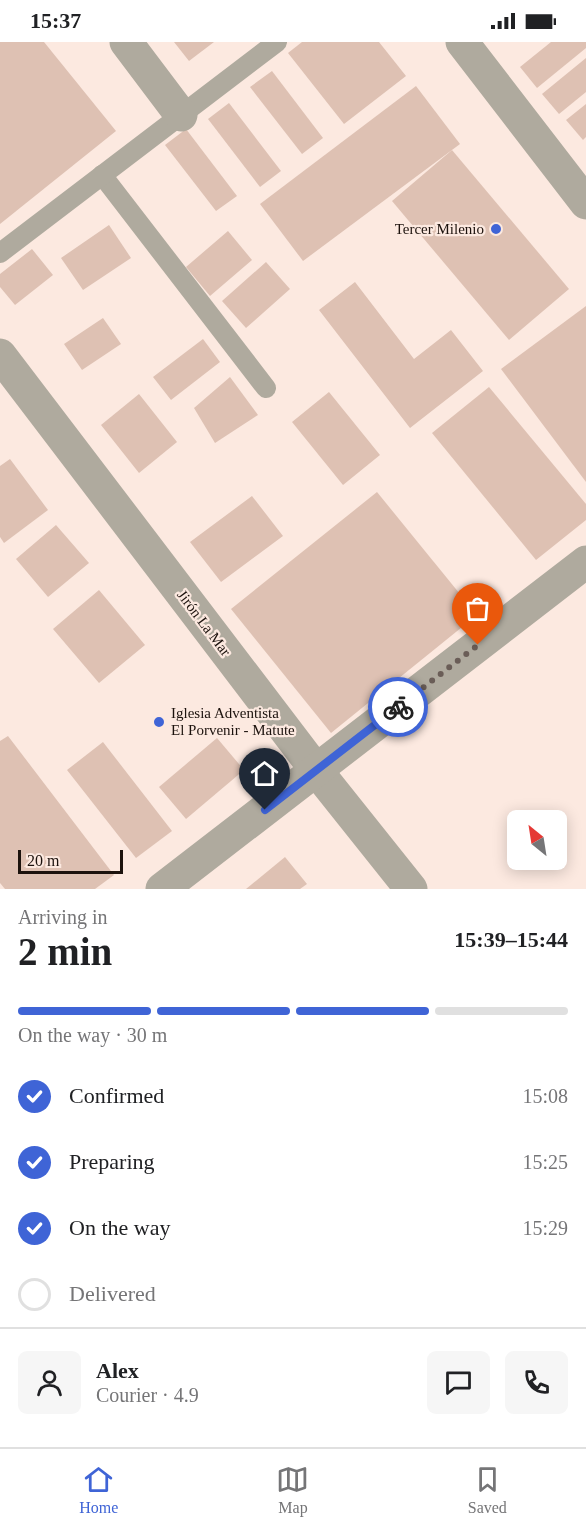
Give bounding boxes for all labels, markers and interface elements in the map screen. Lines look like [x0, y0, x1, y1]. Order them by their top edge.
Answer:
text: 15:37 [30, 8, 81, 33]
place label: Tercer Milenio [395, 221, 484, 237]
marker: Tercer Milenio [489, 222, 503, 236]
pin [452, 583, 503, 645]
street label: Jirón La Mar [174, 587, 234, 659]
icon: bag [461, 592, 494, 625]
courier [368, 677, 428, 737]
icon: bike [382, 691, 415, 724]
place label: Iglesia Adventista El Porvenir - Matute [171, 705, 295, 738]
marker: Iglesia Adventista El Porvenir - Matute [152, 715, 166, 729]
pin [239, 748, 290, 810]
icon: home [248, 757, 281, 790]
north arrow [507, 810, 567, 870]
map controls [507, 810, 567, 870]
scale bar [18, 847, 123, 874]
text: 20 m [27, 852, 59, 869]
text: Arriving in [18, 906, 107, 928]
text: 15:39–15:44 [454, 927, 568, 952]
text: 2 min [18, 930, 112, 973]
text: On the way · 30 m [18, 1024, 167, 1046]
icon: check [18, 1080, 51, 1113]
text: Confirmed [69, 1083, 164, 1108]
text: 15:08 [522, 1085, 568, 1107]
icon: check [18, 1146, 51, 1179]
text: Preparing [69, 1149, 155, 1174]
text: 15:25 [522, 1151, 568, 1173]
icon: check [18, 1212, 51, 1245]
text: On the way [69, 1215, 170, 1240]
text: 15:29 [522, 1217, 568, 1239]
text: Delivered [69, 1281, 156, 1306]
button: person [18, 1351, 81, 1414]
button: chat [427, 1351, 490, 1414]
button: phone [505, 1351, 568, 1414]
text: Alex [96, 1358, 139, 1383]
text: Courier · 4.9 [96, 1384, 199, 1406]
tab: Home [79, 1463, 118, 1517]
tab: Map [276, 1463, 309, 1517]
tab: Saved [468, 1463, 507, 1517]

